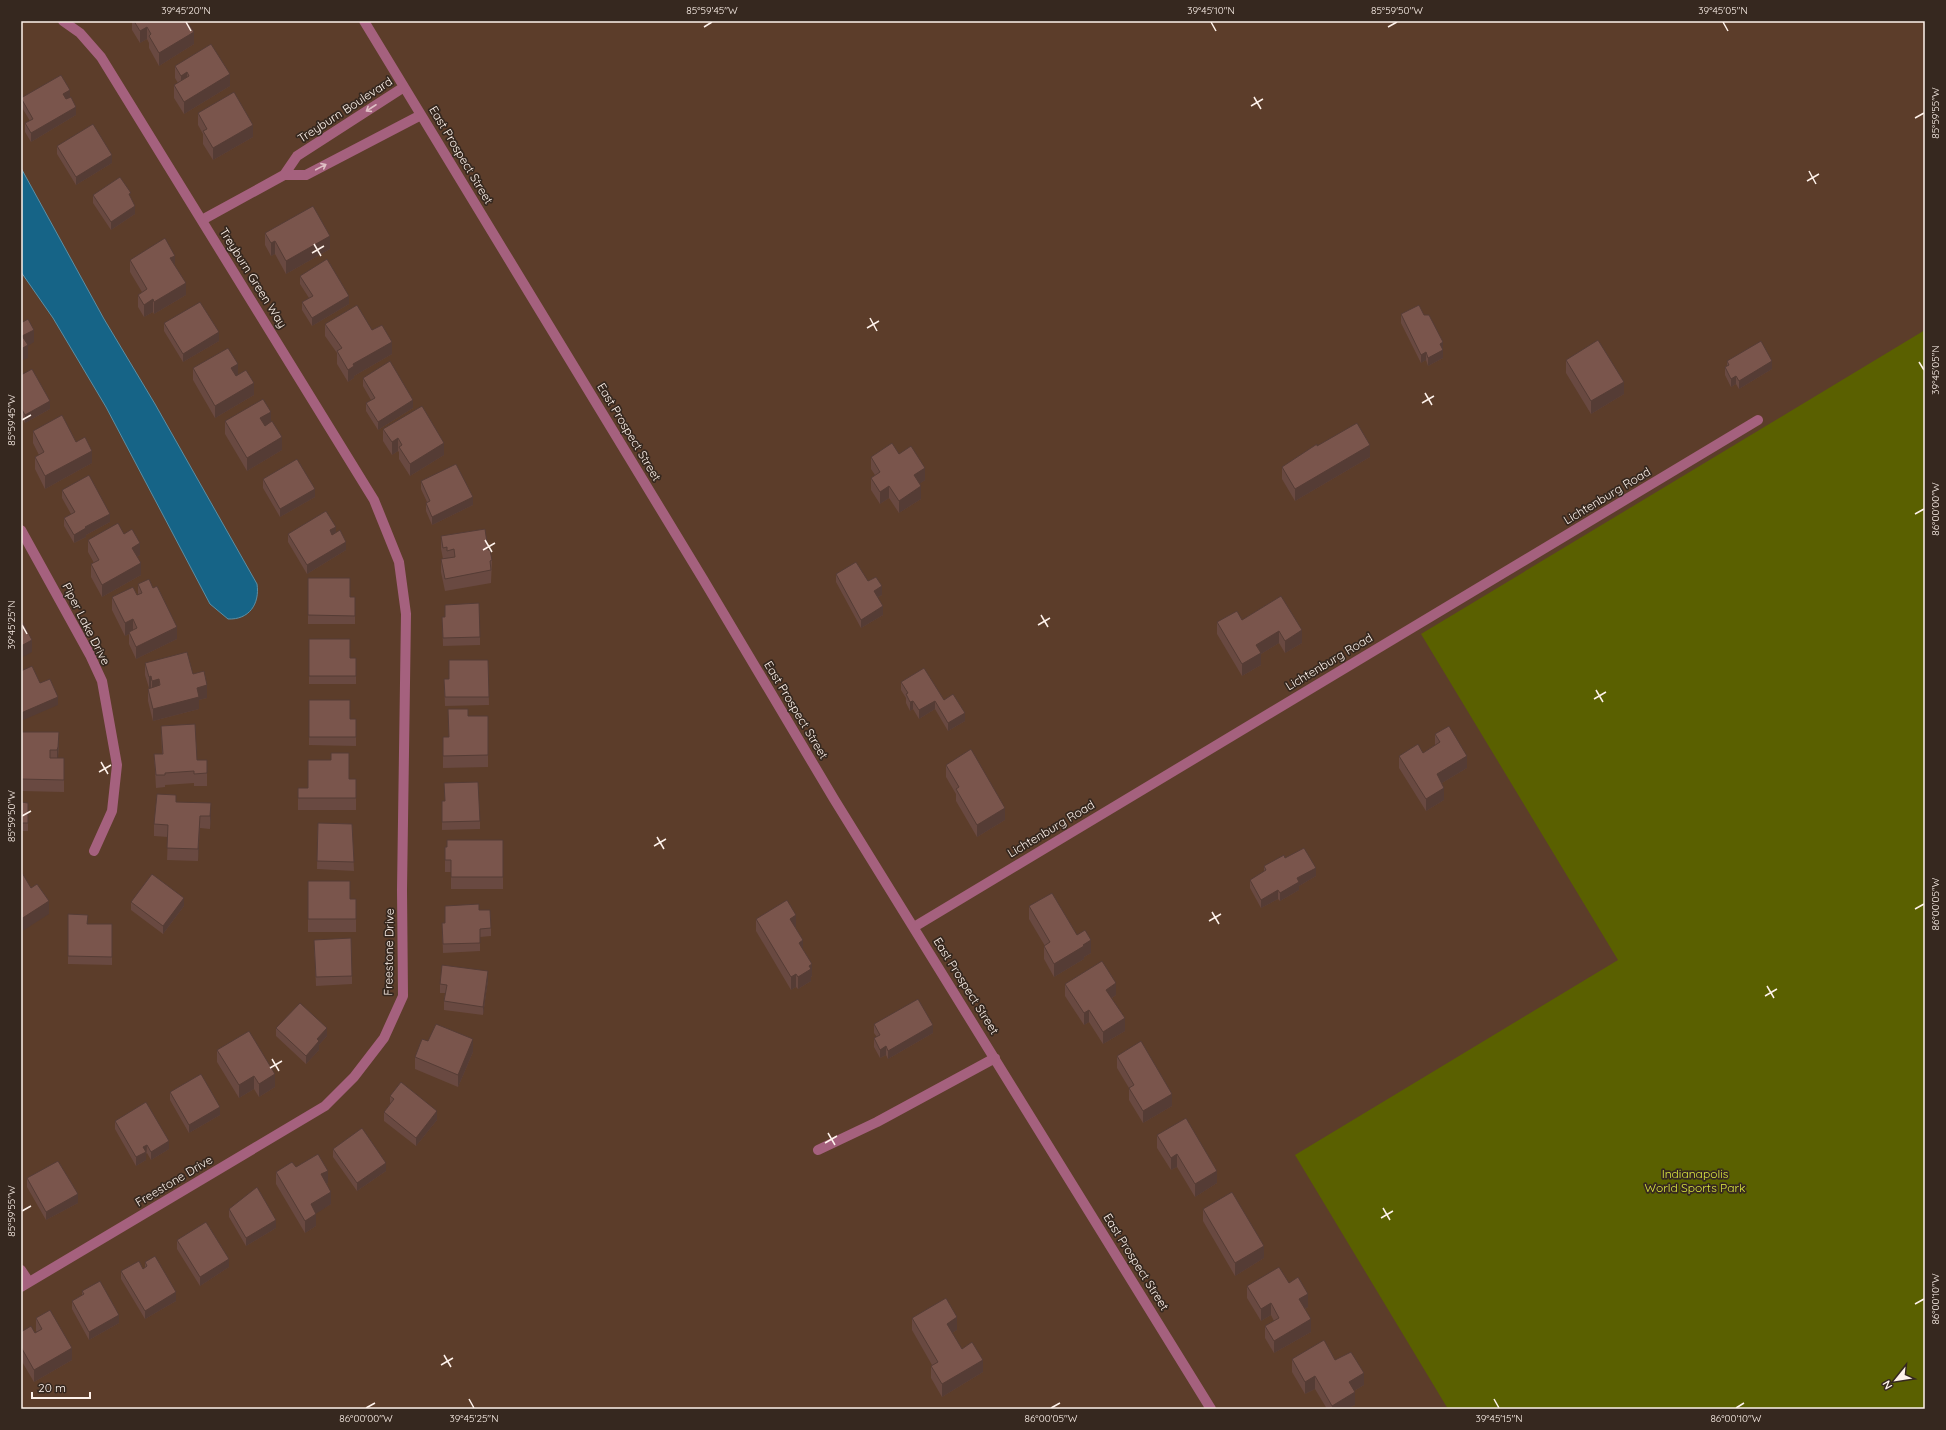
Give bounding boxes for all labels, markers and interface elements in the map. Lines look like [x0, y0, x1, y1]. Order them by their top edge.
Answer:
text: 39°45'20"N [161, 4, 211, 17]
text: 85°59'45"W [686, 4, 738, 17]
text: 39°45'10"N [1187, 4, 1235, 17]
text: 85°59'50"W [1371, 4, 1423, 17]
text: 39°45'05"N [1698, 4, 1748, 17]
street label: Treyburn Boulevard [295, 73, 395, 146]
text: 85°59'55"W [1929, 87, 1942, 139]
street label: East Prospect Street [426, 103, 497, 207]
one-way arrow [366, 104, 377, 112]
one-way arrow [315, 163, 327, 170]
street label: Treyburn Green Way [216, 225, 290, 331]
text: 39°45'05"N [1929, 345, 1942, 395]
street label: East Prospect Street [594, 380, 665, 484]
text: 85°59'45"W [5, 394, 18, 446]
street label: Lichtenburg Road [1561, 464, 1653, 527]
text: 86°00'00"W [1929, 482, 1942, 536]
street label: Piper Lake Drive [59, 580, 114, 668]
text: 39°45'25"N [5, 601, 18, 649]
street label: Lichtenburg Road [1283, 630, 1375, 693]
street label: East Prospect Street [761, 658, 832, 762]
text: 85°59'50"W [5, 790, 18, 842]
street label: Lichtenburg Road [1005, 797, 1097, 860]
text: 86°00'05"W [1929, 877, 1942, 930]
street label: Freestone Drive [380, 908, 397, 996]
street label: East Prospect Street [930, 934, 1002, 1037]
street label: Freestone Drive [132, 1152, 215, 1210]
park label: Indianapolis World Sports Park [1645, 1166, 1745, 1195]
text: 85°59'55"W [5, 1185, 18, 1237]
street label: East Prospect Street [1100, 1210, 1172, 1313]
text: 86°00'10"W [1929, 1273, 1942, 1325]
north arrow [1876, 1360, 1916, 1400]
scale bar [32, 1374, 90, 1400]
text: N [1879, 1378, 1895, 1392]
text: 20 m [38, 1380, 66, 1395]
text: 86°00'00"W [339, 1412, 393, 1425]
text: 39°45'25"N [450, 1412, 498, 1425]
text: 86°00'05"W [1025, 1412, 1078, 1425]
text: 39°45'15"N [1475, 1412, 1523, 1425]
text: 86°00'10"W [1710, 1412, 1762, 1425]

